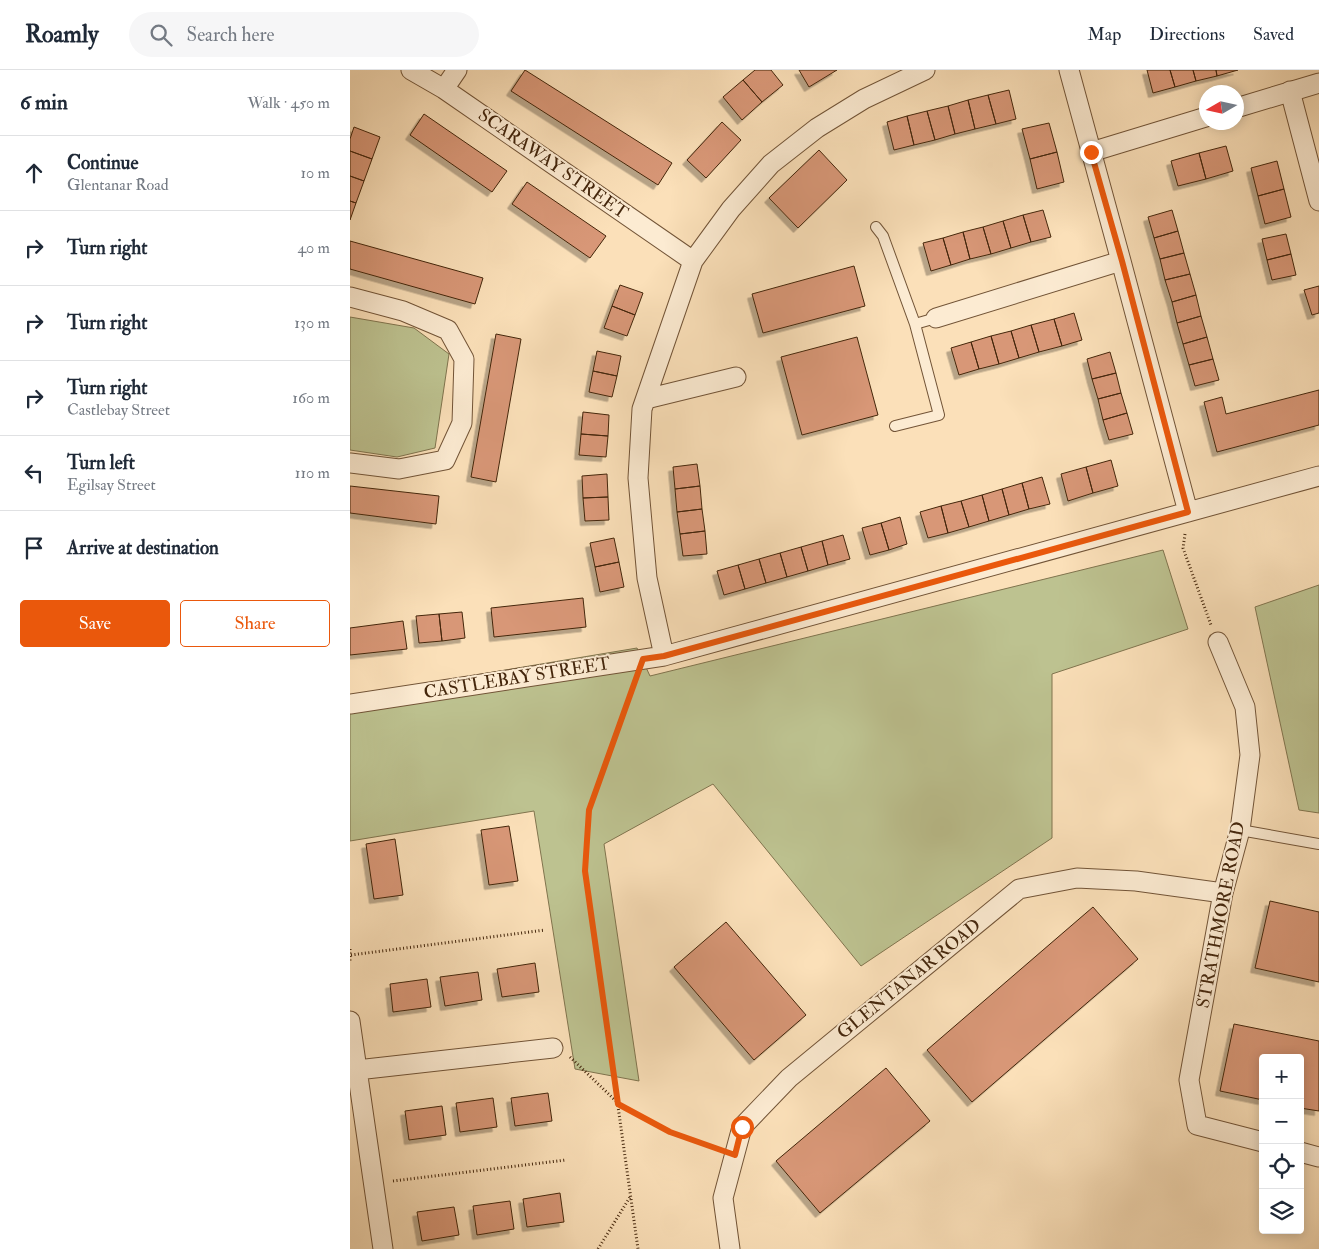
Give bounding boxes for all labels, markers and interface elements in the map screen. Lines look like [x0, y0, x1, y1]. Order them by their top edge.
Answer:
search box [129, 12, 479, 57]
text: Roamly [25, 19, 99, 50]
icon: search [147, 21, 175, 49]
text: Search here [187, 23, 274, 47]
text: Map [1088, 23, 1121, 46]
text: Directions [1149, 23, 1225, 46]
text: Saved [1253, 23, 1294, 46]
north arrow [1199, 85, 1244, 130]
text: 6 min [20, 89, 68, 116]
text: Walk · 450 m [247, 93, 330, 113]
street label: SCARAWAY STREET [474, 104, 633, 225]
route end [1080, 141, 1103, 164]
text: Continue [67, 151, 138, 175]
icon: ahead [20, 159, 48, 187]
text: 10 m [300, 163, 330, 183]
text: Glentanar Road [67, 175, 169, 195]
icon: right [20, 234, 48, 262]
text: Turn right [67, 236, 147, 260]
text: 40 m [297, 238, 330, 258]
icon: right [20, 309, 48, 337]
text: Turn right [67, 311, 147, 335]
text: 130 m [294, 313, 330, 333]
text: Turn right [67, 376, 147, 400]
icon: right [20, 384, 48, 412]
text: 160 m [292, 388, 330, 408]
text: Castlebay Street [67, 400, 170, 420]
text: Turn left [67, 451, 135, 475]
icon: left [20, 459, 48, 487]
text: 110 m [295, 463, 330, 483]
text: Egilsay Street [67, 475, 156, 495]
icon: arrive [20, 534, 48, 562]
text: Arrive at destination [67, 536, 219, 560]
button: Save [20, 600, 170, 647]
button: Share [180, 600, 330, 647]
street label: CASTLEBAY STREET [422, 652, 612, 704]
street label: STRATHMORE ROAD [1192, 820, 1250, 1010]
street label: GLENTANAR ROAD [832, 914, 986, 1044]
map controls [1259, 1054, 1304, 1234]
button: + [1259, 1054, 1304, 1099]
button: − [1259, 1099, 1304, 1144]
route start [731, 1116, 754, 1139]
button: locate [1259, 1144, 1304, 1189]
button: layers [1259, 1189, 1304, 1234]

